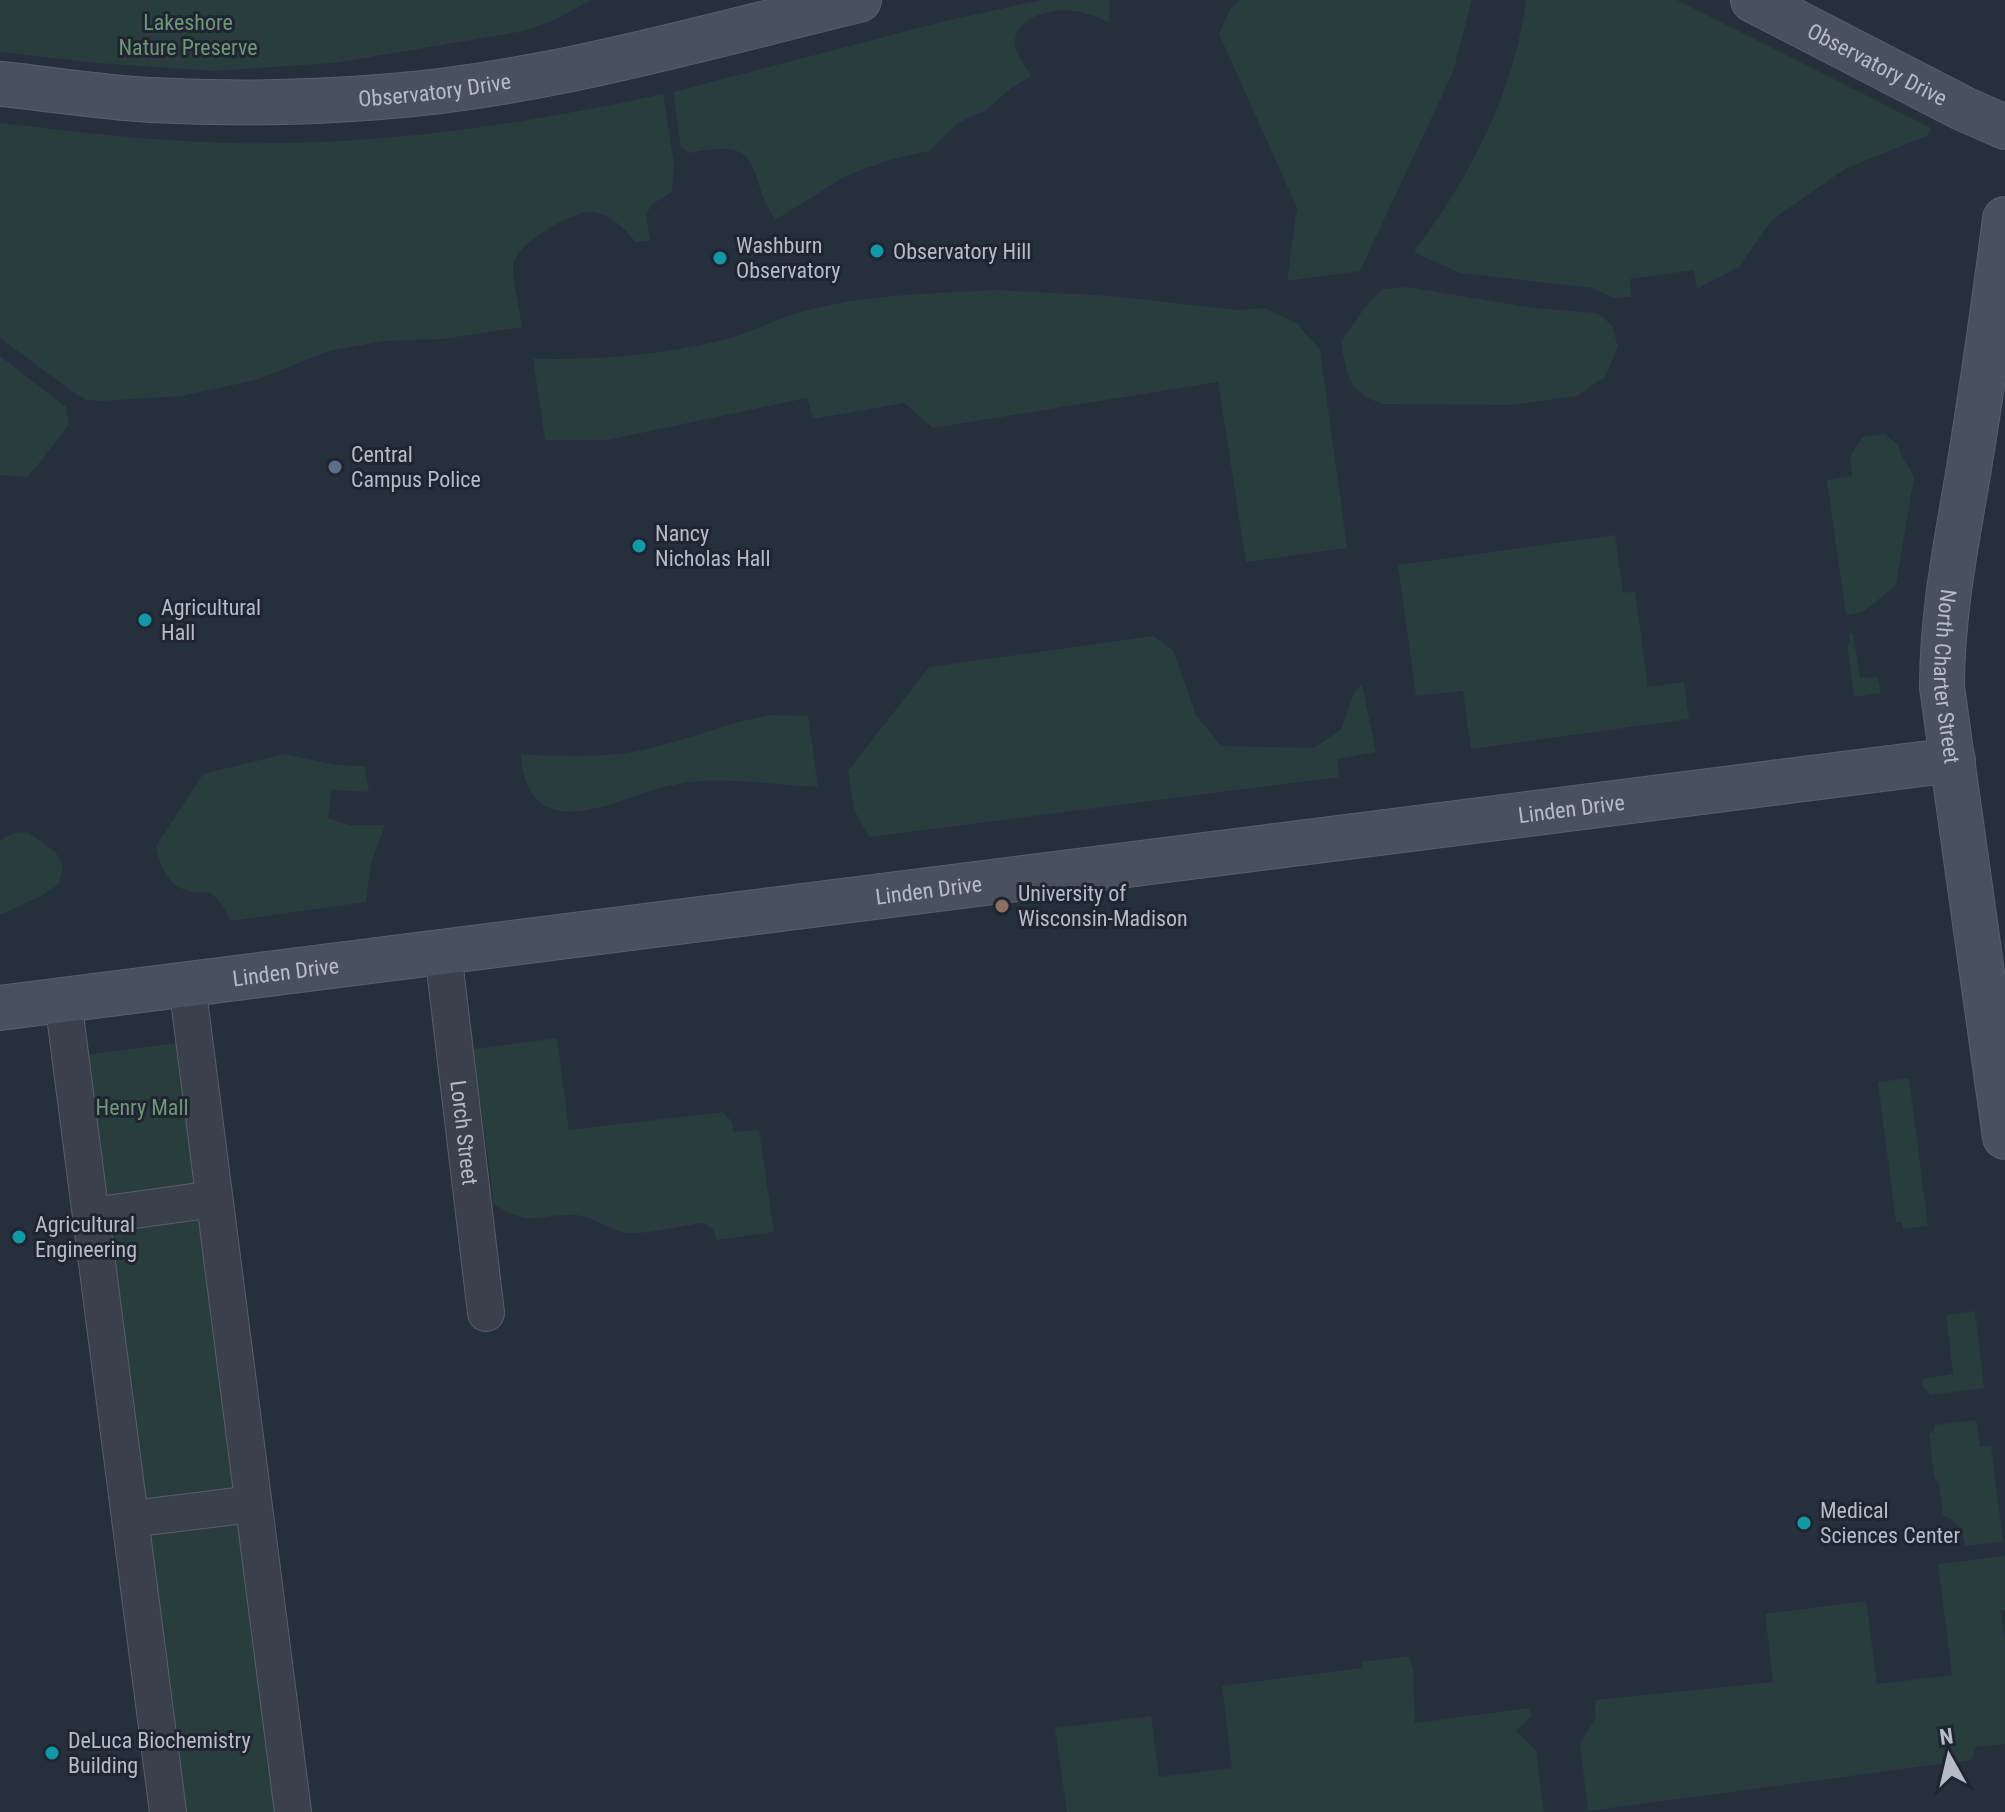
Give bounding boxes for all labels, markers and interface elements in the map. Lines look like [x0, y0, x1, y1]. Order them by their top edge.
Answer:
park label: Lakeshore Nature Preserve [118, 10, 258, 60]
street label: Observatory Drive [1803, 18, 1951, 111]
street label: Observatory Drive [357, 68, 513, 111]
place label: Washburn Observatory [736, 233, 841, 283]
place label: Observatory Hill [893, 239, 1031, 264]
marker: Observatory Hill [868, 242, 886, 260]
marker: Washburn Observatory [711, 249, 729, 267]
place label: Central Campus Police [351, 442, 481, 492]
marker: Central Campus Police [326, 458, 344, 476]
place label: Nancy Nicholas Hall [655, 521, 770, 571]
marker: Nancy Nicholas Hall [630, 537, 648, 555]
street label: North Charter Street [1929, 588, 1965, 765]
place label: Agricultural Hall [161, 595, 261, 645]
marker: Agricultural Hall [136, 611, 154, 629]
street label: Linden Drive [1517, 789, 1626, 828]
street label: Linden Drive [874, 871, 983, 909]
place label: University of Wisconsin-Madison [1018, 881, 1188, 931]
marker: University of Wisconsin-Madison [993, 897, 1011, 915]
street label: Linden Drive [231, 953, 340, 991]
street label: Lorch Street [446, 1079, 483, 1187]
park label: Henry Mall [96, 1095, 188, 1120]
place label: Agricultural Engineering [35, 1212, 137, 1262]
marker: Agricultural Engineering [10, 1228, 28, 1246]
place label: Medical Sciences Center [1820, 1498, 1960, 1548]
marker: Medical Sciences Center [1795, 1514, 1813, 1532]
north arrow [1909, 1716, 1989, 1796]
text: N [1938, 1723, 1955, 1750]
place label: DeLuca Biochemistry Building [68, 1728, 251, 1778]
marker: DeLuca Biochemistry Building [43, 1744, 61, 1762]

